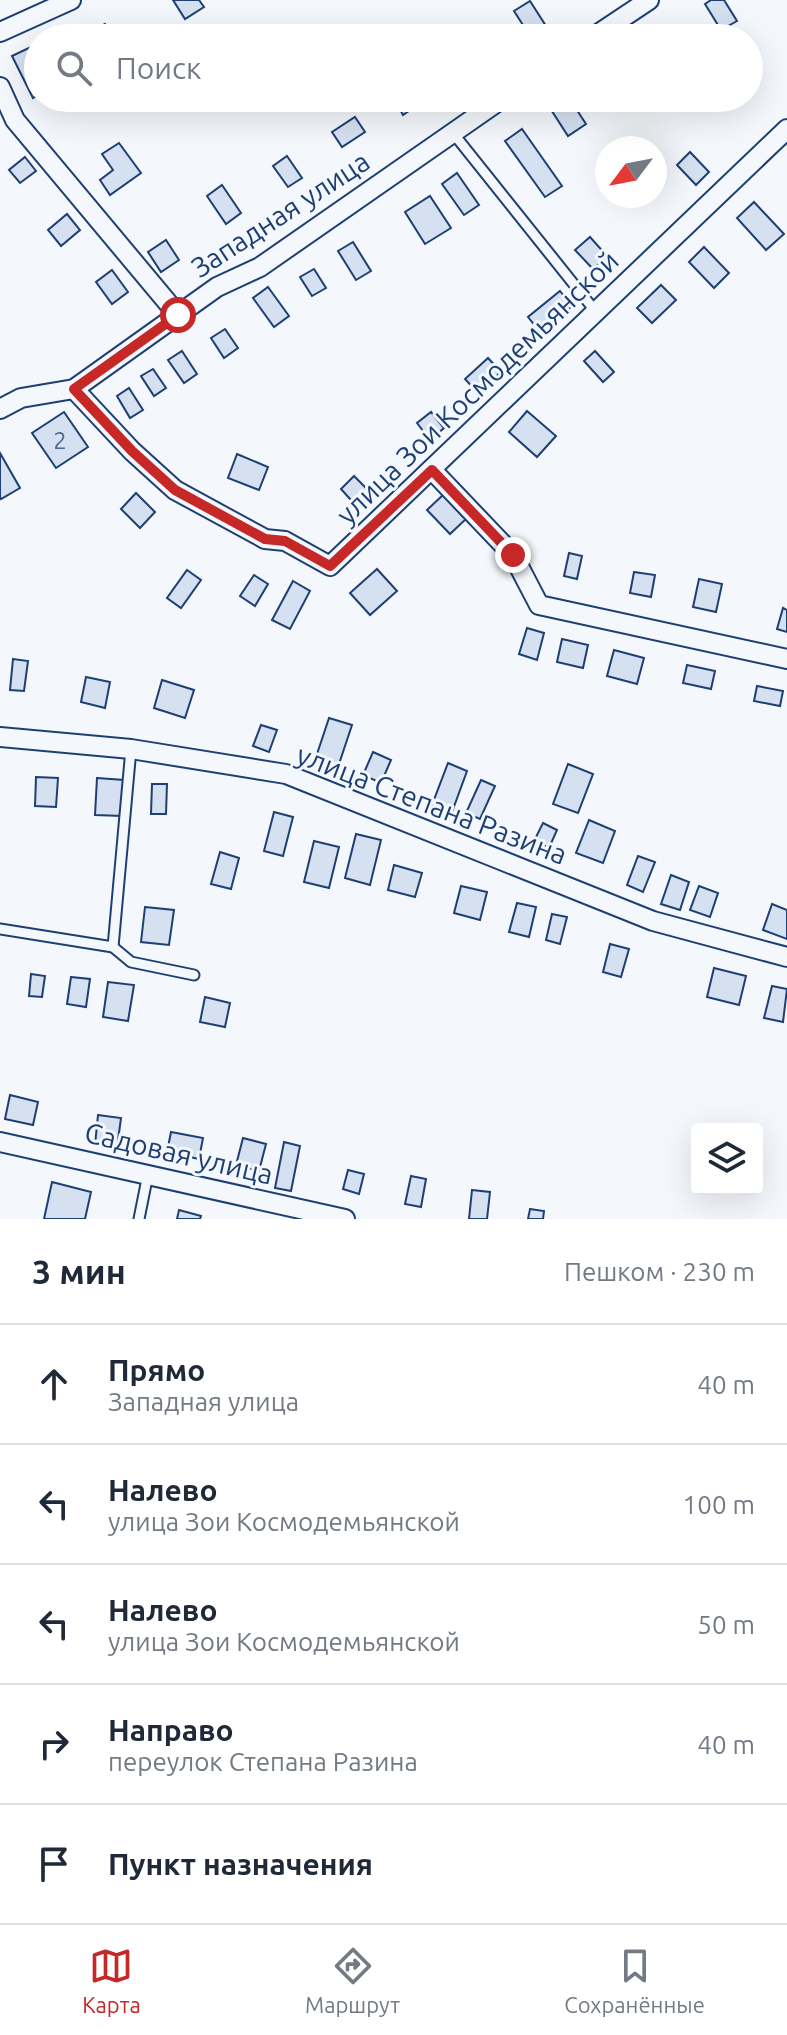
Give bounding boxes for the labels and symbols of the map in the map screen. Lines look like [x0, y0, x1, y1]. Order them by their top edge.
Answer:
north arrow [595, 136, 667, 208]
street label: Западная улица [185, 145, 375, 283]
street label: улица Зои Космодемьянской [330, 244, 624, 530]
route start [160, 297, 196, 333]
house number: 2 [53, 427, 67, 454]
route end [495, 537, 531, 573]
street label: улица Степана Разина [293, 738, 571, 870]
street label: Садовая улица [82, 1116, 276, 1190]

